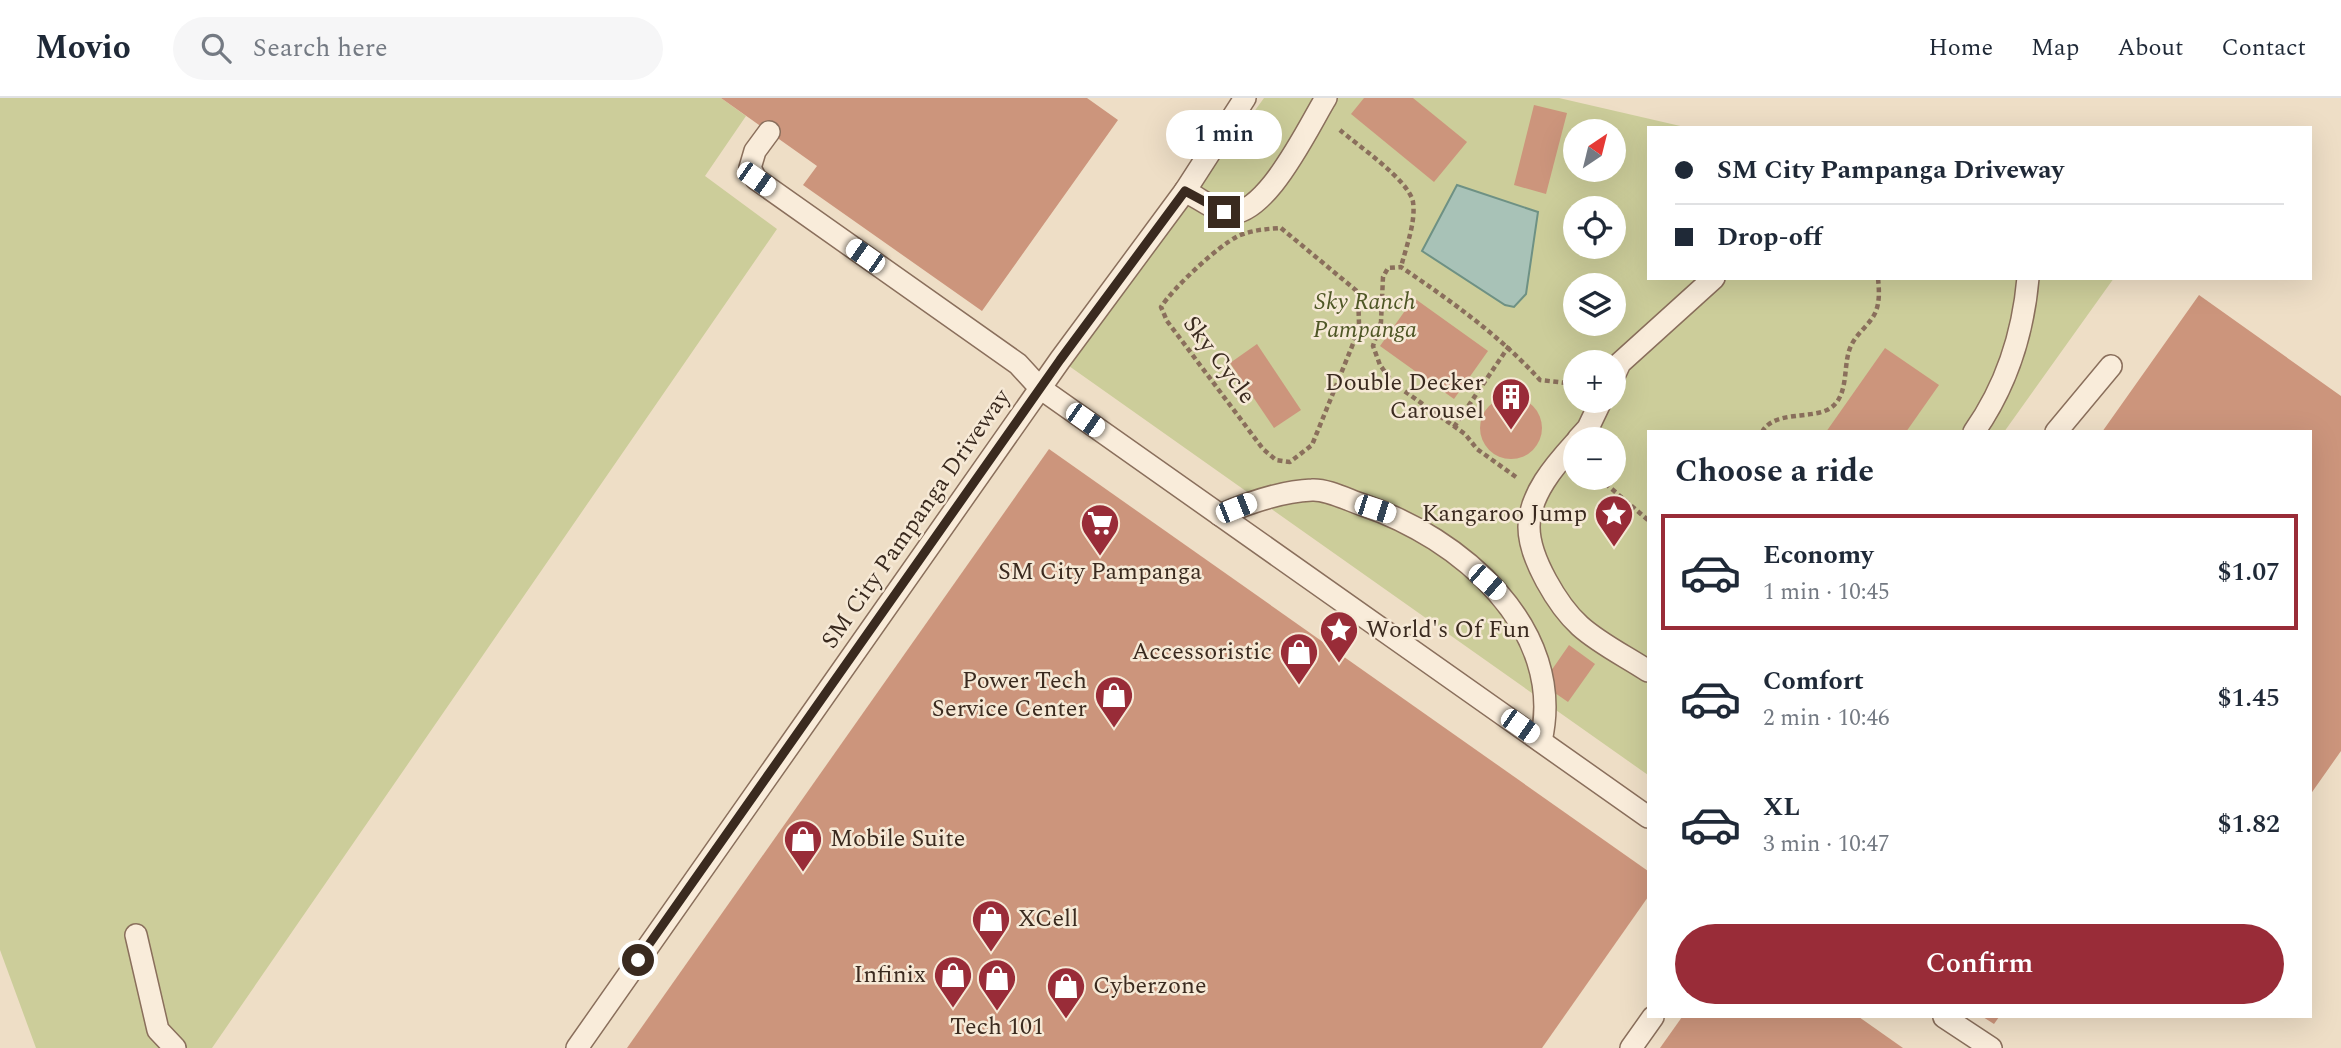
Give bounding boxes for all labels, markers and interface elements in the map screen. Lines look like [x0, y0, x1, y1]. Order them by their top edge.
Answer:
search box [173, 17, 663, 80]
text: Movio [35, 23, 131, 73]
text: Search here [253, 28, 388, 68]
icon: search [197, 29, 235, 67]
text: Home [1928, 30, 1993, 66]
text: Map [2031, 30, 2079, 66]
text: About [2117, 30, 2183, 66]
text: Contact [2221, 30, 2306, 66]
callout: 1 min [1166, 110, 1282, 159]
text: 1 min [1194, 117, 1254, 152]
north arrow [1563, 119, 1626, 182]
map controls [1563, 119, 1626, 490]
text: SM City Pampanga Driveway [1717, 150, 2064, 190]
car [733, 158, 780, 200]
route end [1208, 196, 1240, 228]
button: locate [1563, 196, 1626, 259]
text: Drop-off [1717, 217, 1822, 257]
car [842, 235, 889, 277]
button: layers [1563, 273, 1626, 336]
park label: Sky Ranch Pampanga [1313, 284, 1417, 348]
street label: Sky Cycle [1174, 308, 1264, 412]
button: + [1563, 350, 1626, 413]
place label: Double Decker Carousel [1325, 365, 1484, 429]
building icon: Double Decker Carousel [1490, 376, 1532, 431]
street label: SM City Pampanga Driveway [812, 381, 1020, 656]
car [1062, 399, 1109, 441]
button: − [1563, 427, 1626, 490]
text: Choose a ride [1675, 447, 1874, 496]
car [1213, 490, 1260, 526]
car [1352, 493, 1399, 525]
place icon: Kangaroo Jump [1593, 493, 1635, 548]
place label: Kangaroo Jump [1422, 496, 1587, 532]
supermarket icon: SM City Pampanga [1079, 502, 1121, 557]
text: Economy [1763, 535, 1873, 575]
icon: car [1679, 541, 1742, 604]
text: $1.07 [2217, 552, 2280, 592]
place label: SM City Pampanga [998, 554, 1202, 590]
car [1465, 560, 1510, 604]
text: 1 min · 10:45 [1763, 575, 1890, 610]
place icon: World's Of Fun [1318, 609, 1360, 664]
place label: World's Of Fun [1366, 612, 1530, 648]
shop icon: Accessoristic [1278, 631, 1320, 686]
place label: Accessoristic [1132, 634, 1272, 670]
text: Comfort [1763, 661, 1864, 701]
place label: Power Tech Service Center [932, 663, 1087, 727]
icon: car [1679, 667, 1742, 730]
shop icon: Power Tech Service Center [1093, 674, 1135, 729]
text: $1.45 [2217, 678, 2280, 718]
text: 2 min · 10:46 [1763, 701, 1890, 736]
car [1497, 705, 1544, 747]
text: XL [1763, 787, 1800, 827]
icon: car [1679, 793, 1742, 856]
text: $1.82 [2217, 804, 2280, 844]
shop icon: Mobile Suite [782, 818, 824, 873]
place label: Mobile Suite [830, 821, 965, 857]
text: 3 min · 10:47 [1763, 827, 1890, 862]
shop icon: XCell [970, 898, 1012, 953]
place label: XCell [1018, 901, 1078, 937]
button: Confirm [1675, 924, 2284, 1004]
route start [622, 944, 654, 976]
shop icon: Infinix [932, 954, 974, 1009]
place label: Infinix [854, 957, 926, 993]
shop icon: Tech 101 [976, 957, 1018, 1012]
shop icon: Cyberzone [1045, 965, 1087, 1020]
place label: Cyberzone [1093, 968, 1207, 1004]
place label: Tech 101 [950, 1009, 1044, 1045]

